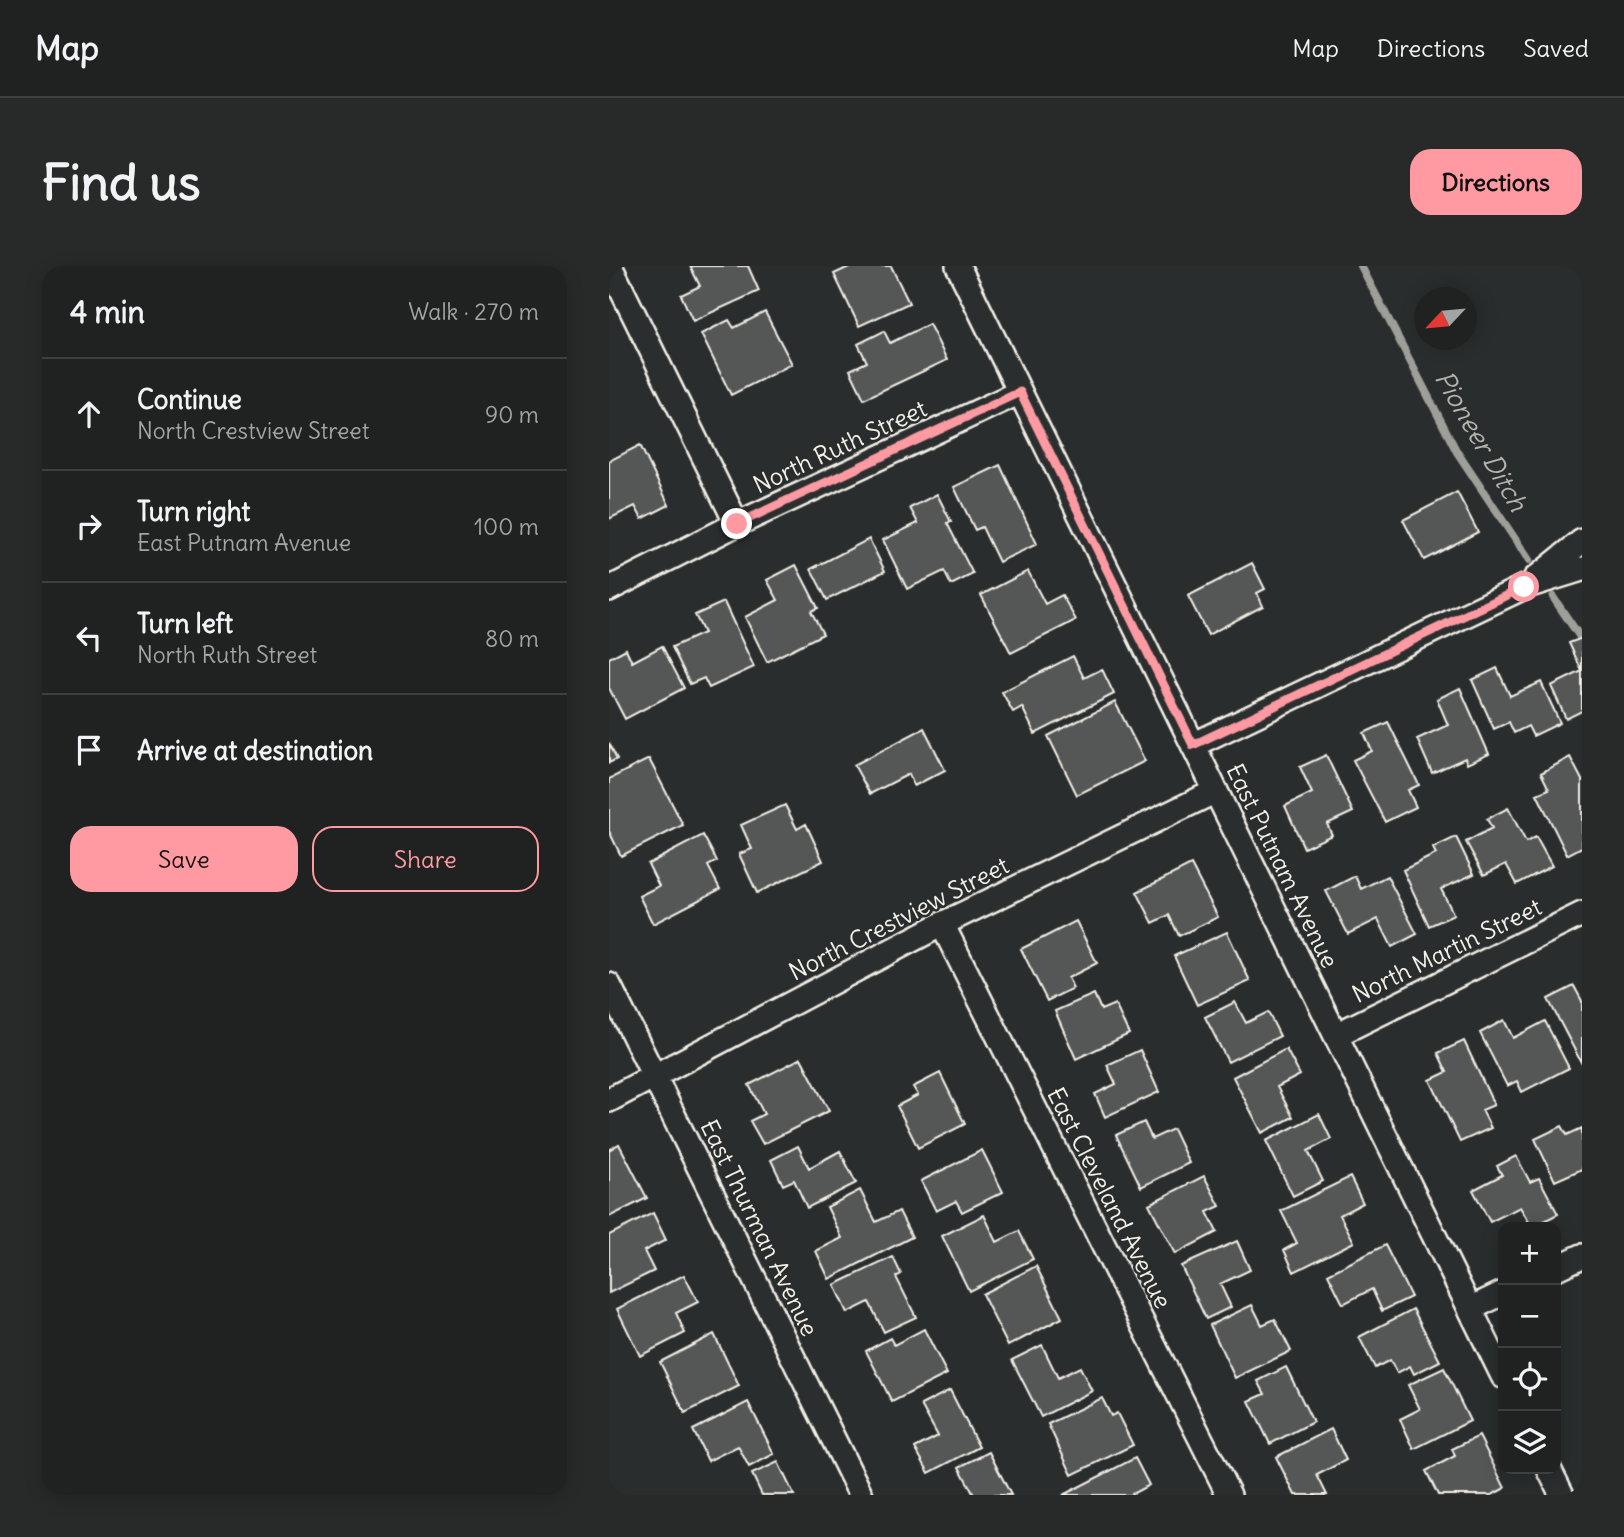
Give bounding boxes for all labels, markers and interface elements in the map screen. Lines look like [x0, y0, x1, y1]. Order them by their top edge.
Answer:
text: Map [35, 27, 99, 69]
text: Map [1292, 33, 1339, 63]
text: Directions [1377, 33, 1485, 63]
text: Saved [1523, 33, 1589, 63]
button: Directions [1410, 149, 1582, 215]
text: Find us [42, 152, 200, 213]
north arrow [1414, 287, 1477, 350]
text: 4 min [70, 293, 145, 331]
text: Walk · 270 m [408, 297, 539, 326]
water label: Pioneer Ditch [1428, 364, 1536, 518]
text: Continue [137, 383, 242, 416]
street label: North Ruth Street [748, 393, 931, 499]
icon: ahead [70, 395, 108, 433]
text: 90 m [485, 400, 539, 429]
text: North Crestview Street [137, 416, 369, 445]
text: Turn right [137, 495, 250, 528]
icon: right [70, 507, 108, 545]
route end [721, 508, 752, 539]
text: 100 m [474, 512, 539, 541]
text: East Putnam Avenue [137, 528, 351, 557]
route start [1508, 571, 1539, 602]
text: Turn left [137, 607, 233, 640]
icon: left [70, 619, 108, 657]
text: 80 m [485, 624, 539, 653]
text: North Ruth Street [137, 640, 317, 669]
icon: arrive [70, 731, 108, 769]
text: Arrive at destination [137, 734, 373, 767]
street label: East Putnam Avenue [1220, 759, 1345, 973]
button: Save [70, 826, 298, 892]
button: Share [312, 826, 539, 892]
street label: North Crestview Street [784, 850, 1013, 987]
street label: North Martin Street [1347, 891, 1546, 1009]
street label: East Cleveland Avenue [1041, 1082, 1179, 1313]
street label: East Thurman Avenue [694, 1114, 825, 1341]
map controls [1498, 1222, 1561, 1474]
button: + [1498, 1222, 1561, 1285]
button: − [1498, 1285, 1561, 1348]
button: locate [1498, 1348, 1561, 1411]
button: layers [1498, 1411, 1561, 1474]

